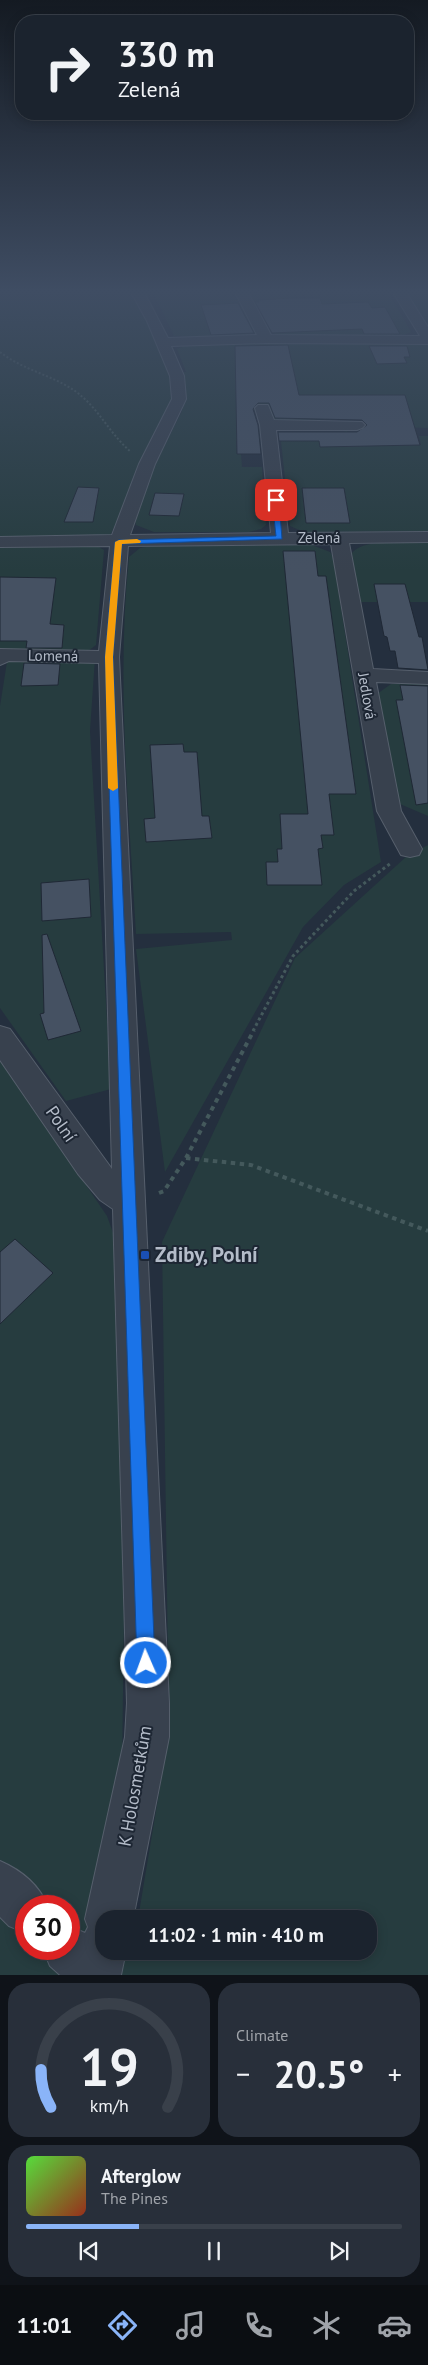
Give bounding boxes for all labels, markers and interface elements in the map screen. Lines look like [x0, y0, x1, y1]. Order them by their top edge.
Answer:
text: 330 m [118, 31, 215, 77]
icon: right [35, 35, 100, 100]
text: Zelená [118, 75, 181, 103]
pin [255, 479, 297, 521]
icon: arrive [262, 486, 290, 514]
street label: Zelená [298, 528, 340, 547]
street label: Lomená [28, 646, 78, 665]
street label: Jedlová [354, 670, 381, 721]
street label: Polní [41, 1101, 82, 1146]
place label: Zdiby, Polní [155, 1241, 258, 1268]
marker: Zdiby, Polní [139, 1249, 151, 1261]
position arrow [119, 1636, 171, 1688]
street label: K Holosmetkům [113, 1724, 156, 1848]
speed limit sign: 30 [15, 1895, 80, 1960]
text: 11:02 · 1 min · 410 m [148, 1923, 324, 1947]
text: Climate [236, 2025, 288, 2045]
text: 19 [80, 2033, 138, 2100]
text: 20.5° [274, 2049, 364, 2098]
text: − [236, 2055, 250, 2092]
text: + [388, 2055, 402, 2092]
text: km/h [89, 2094, 129, 2117]
text: Afterglow [101, 2164, 181, 2188]
text: The Pines [101, 2188, 168, 2208]
icon: previous [75, 2237, 103, 2265]
icon: pause [200, 2237, 228, 2265]
icon: next [325, 2237, 353, 2265]
icon: directions [105, 2308, 140, 2343]
icon: music [173, 2308, 208, 2343]
icon: phone [241, 2308, 276, 2343]
icon: climate [309, 2308, 344, 2343]
icon: car [377, 2308, 412, 2343]
text: 11:01 [16, 2311, 72, 2339]

